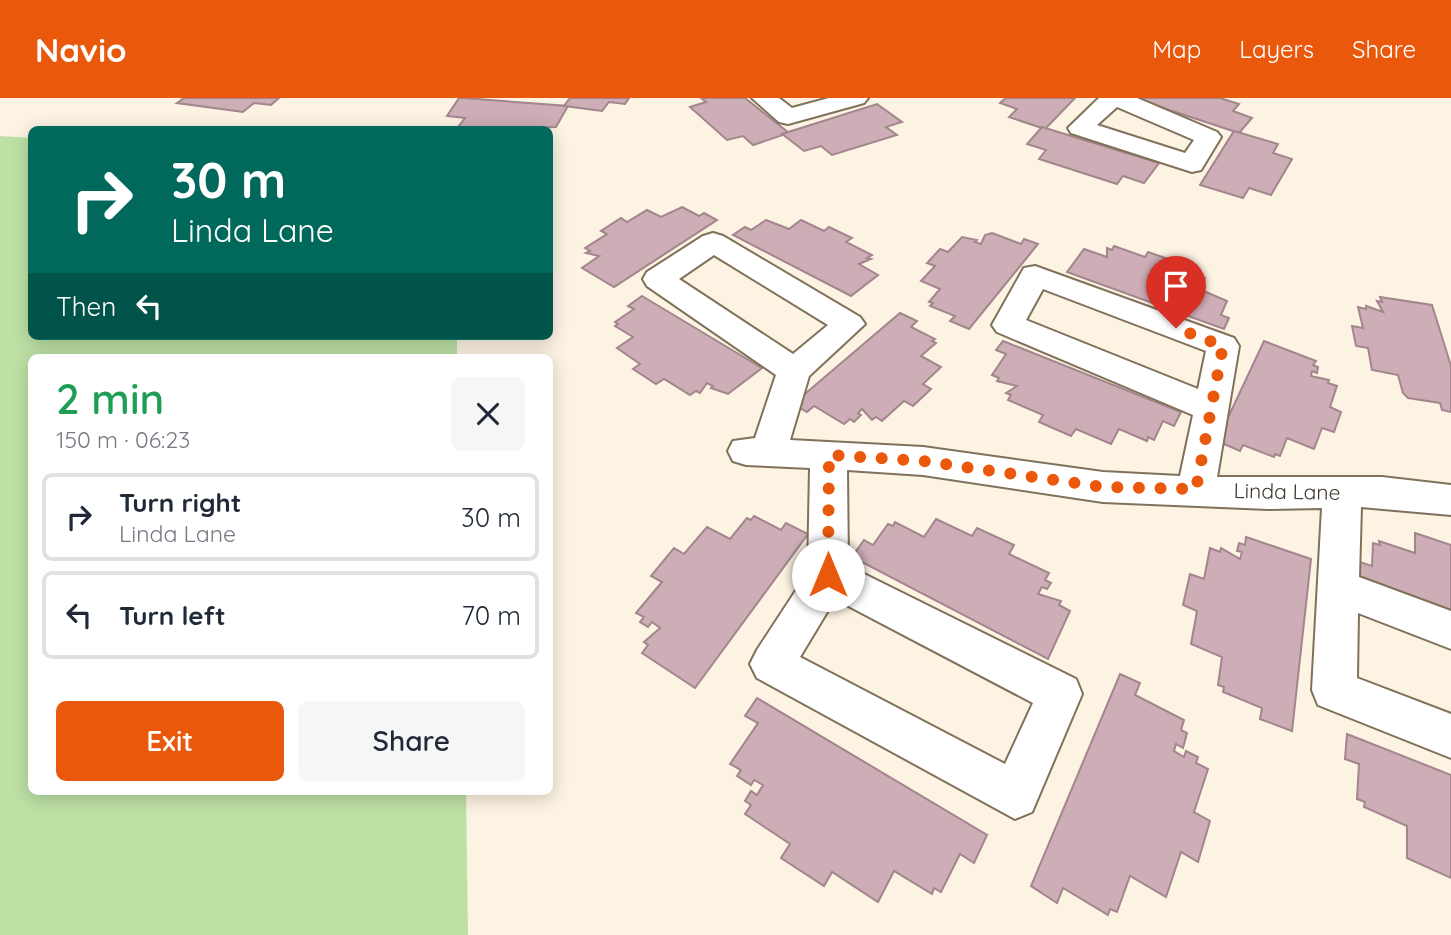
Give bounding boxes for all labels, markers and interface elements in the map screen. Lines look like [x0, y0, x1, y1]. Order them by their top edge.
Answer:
text: Navio [35, 29, 127, 70]
text: Map [1152, 34, 1201, 64]
text: Layers [1239, 34, 1314, 64]
text: Share [1352, 34, 1416, 64]
text: 30 m [171, 149, 286, 210]
icon: right [56, 154, 147, 245]
text: Linda Lane [171, 210, 334, 250]
pin [1146, 256, 1206, 328]
icon: arrive [1157, 267, 1195, 305]
icon: left [130, 287, 168, 325]
text: Then [56, 290, 116, 323]
text: 2 min [56, 372, 164, 425]
button: close [451, 377, 525, 451]
text: 150 m · 06:23 [56, 425, 190, 454]
street label: Linda Lane [1233, 477, 1341, 505]
text: Turn right [119, 486, 241, 519]
icon: right [60, 498, 98, 536]
text: 30 m [461, 501, 521, 534]
text: Linda Lane [119, 519, 236, 548]
position arrow [791, 538, 865, 612]
icon: left [60, 596, 98, 634]
text: Turn left [119, 599, 226, 632]
text: 70 m [461, 599, 521, 632]
button: Exit [56, 701, 284, 781]
button: Share [298, 701, 525, 781]

